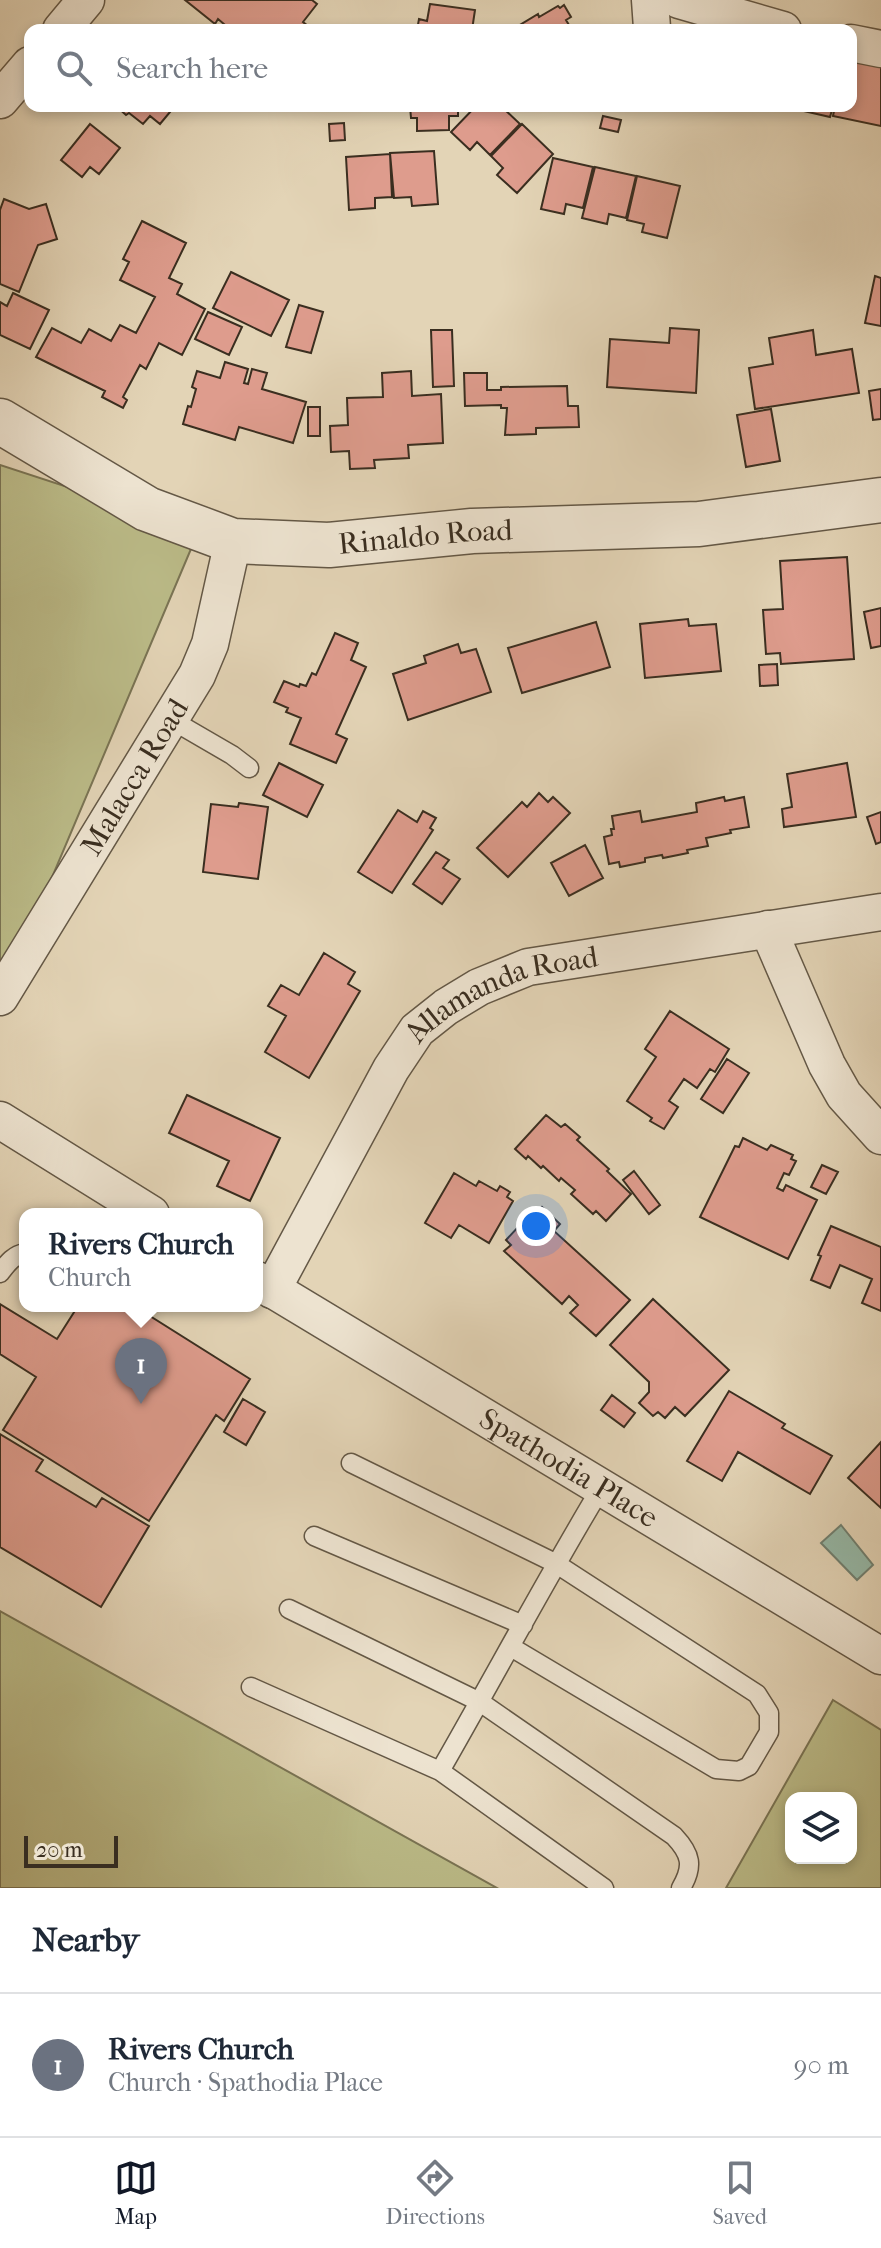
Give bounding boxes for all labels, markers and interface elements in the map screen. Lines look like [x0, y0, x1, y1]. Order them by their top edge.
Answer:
search box [24, 24, 857, 112]
icon: search [52, 46, 96, 90]
text: Search here [116, 51, 268, 86]
street label: Rinaldo Road [337, 512, 514, 562]
street label: Malacca Road [74, 692, 196, 862]
street label: Allamanda Road [396, 939, 601, 1049]
your location [516, 1206, 556, 1246]
popup [19, 1208, 263, 1312]
text: Rivers Church [48, 1227, 234, 1262]
text: Church [48, 1262, 131, 1293]
pin: 1 [115, 1338, 167, 1404]
street label: Spathodia Place [473, 1401, 665, 1535]
map controls [785, 1792, 857, 1864]
button: layers [785, 1792, 857, 1864]
scale bar [24, 1832, 118, 1868]
text: 20 m [36, 1837, 82, 1863]
text: Nearby [32, 1920, 139, 1960]
text: Rivers Church [108, 2032, 294, 2067]
text: 1 [53, 2050, 63, 2081]
text: 90 m [794, 2050, 849, 2081]
text: Church · Spathodia Place [108, 2067, 383, 2098]
tab: Map [114, 2156, 158, 2230]
tab: Directions [386, 2156, 485, 2230]
tab: Saved [713, 2156, 767, 2230]

